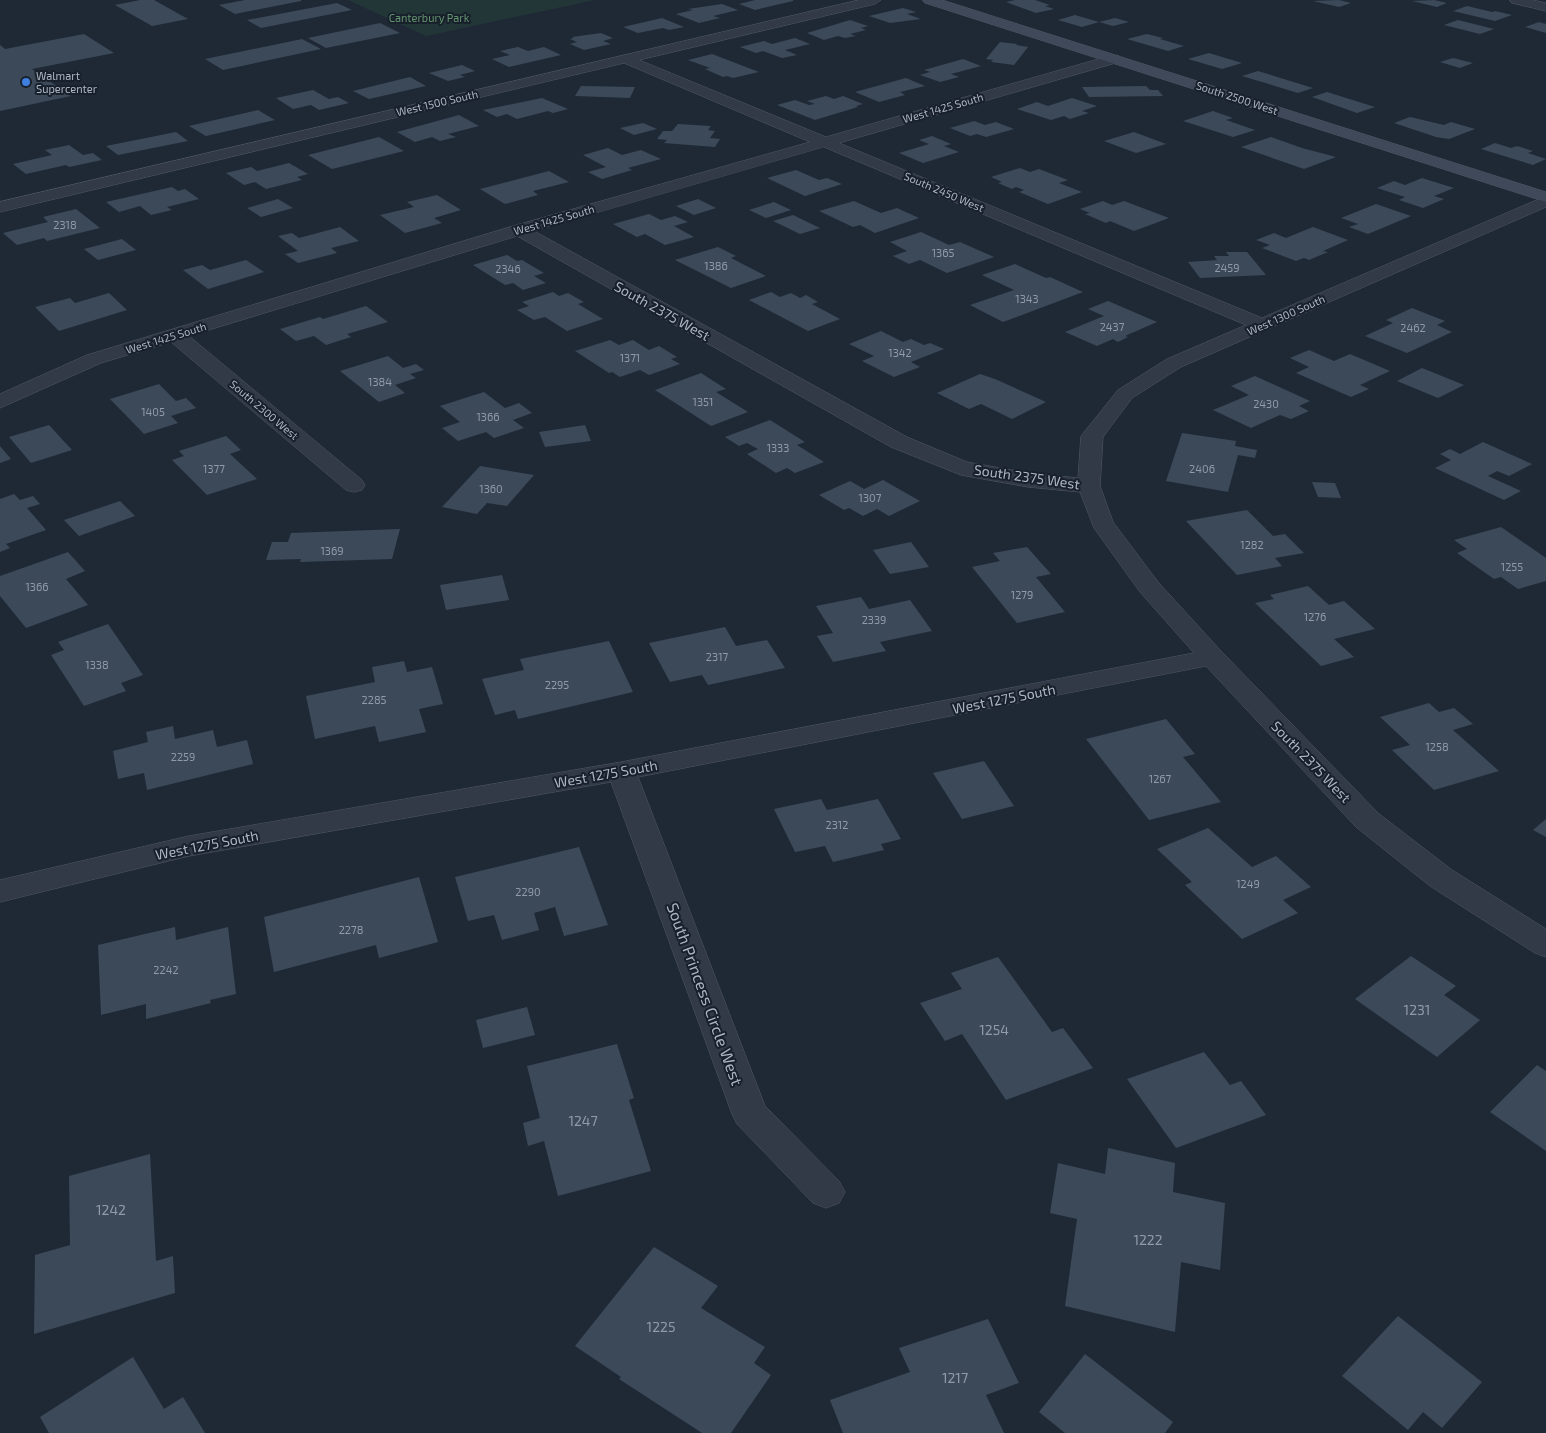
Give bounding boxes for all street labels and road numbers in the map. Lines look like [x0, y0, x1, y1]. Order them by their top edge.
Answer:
street label: South 2500 West [1195, 78, 1280, 117]
street label: West 1500 South [395, 87, 479, 118]
street label: West 1425 South [901, 90, 985, 125]
street label: South 2450 West [902, 169, 986, 214]
street label: West 1425 South [512, 202, 596, 237]
street label: South 2375 West [611, 277, 713, 344]
street label: West 1300 South [1245, 292, 1327, 338]
street label: West 1425 South [124, 319, 208, 356]
street label: South 2300 West [227, 377, 301, 442]
street label: South 2375 West [973, 461, 1081, 492]
street label: West 1275 South [951, 680, 1057, 717]
street label: South 2375 West [1268, 717, 1355, 806]
street label: West 1275 South [553, 756, 659, 791]
street label: West 1275 South [154, 826, 260, 863]
street label: South Princess Circle West [664, 900, 747, 1088]

